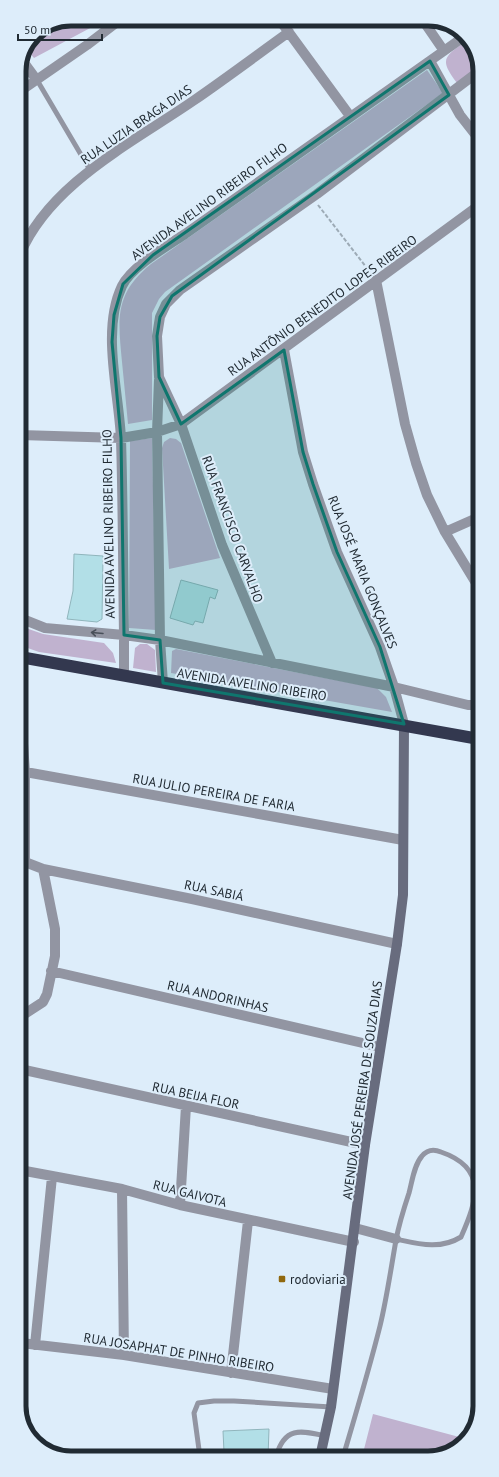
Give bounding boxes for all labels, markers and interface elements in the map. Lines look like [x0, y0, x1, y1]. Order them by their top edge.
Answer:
scale bar [18, 16, 102, 42]
text: 50 m [24, 22, 50, 37]
street label: RUA LUZIA BRAGA DIAS [77, 81, 195, 168]
street label: AVENIDA AVELINO RIBEIRO FILHO [128, 139, 291, 264]
street label: RUA ANTÔNIO BENEDITO LOPES RIBEIRO [224, 231, 420, 380]
street label: AVENIDA AVELINO RIBEIRO FILHO [98, 429, 119, 619]
street label: RUA FRANCISCO CARVALHO [198, 453, 267, 605]
street label: RUA JOSÉ MARIA GONÇALVES [324, 493, 401, 651]
one-way arrow [91, 629, 104, 636]
street label: AVENIDA AVELINO RIBEIRO [176, 664, 328, 705]
street label: RUA JULIO PEREIRA DE FARIA [131, 770, 297, 815]
street label: RUA SABIÁ [183, 876, 246, 905]
street label: RUA ANDORINHAS [165, 977, 270, 1016]
street label: AVENIDA JOSÉ PEREIRA DE SOUZA DIAS [339, 980, 386, 1201]
street label: RUA BEIJA FLOR [151, 1078, 241, 1113]
street label: RUA GAIVOTA [151, 1176, 229, 1211]
place label: rodoviaria [290, 1271, 346, 1288]
marker: rodoviaria [277, 1274, 287, 1284]
street label: RUA JOSAPHAT DE PINHO RIBEIRO [82, 1329, 275, 1376]

